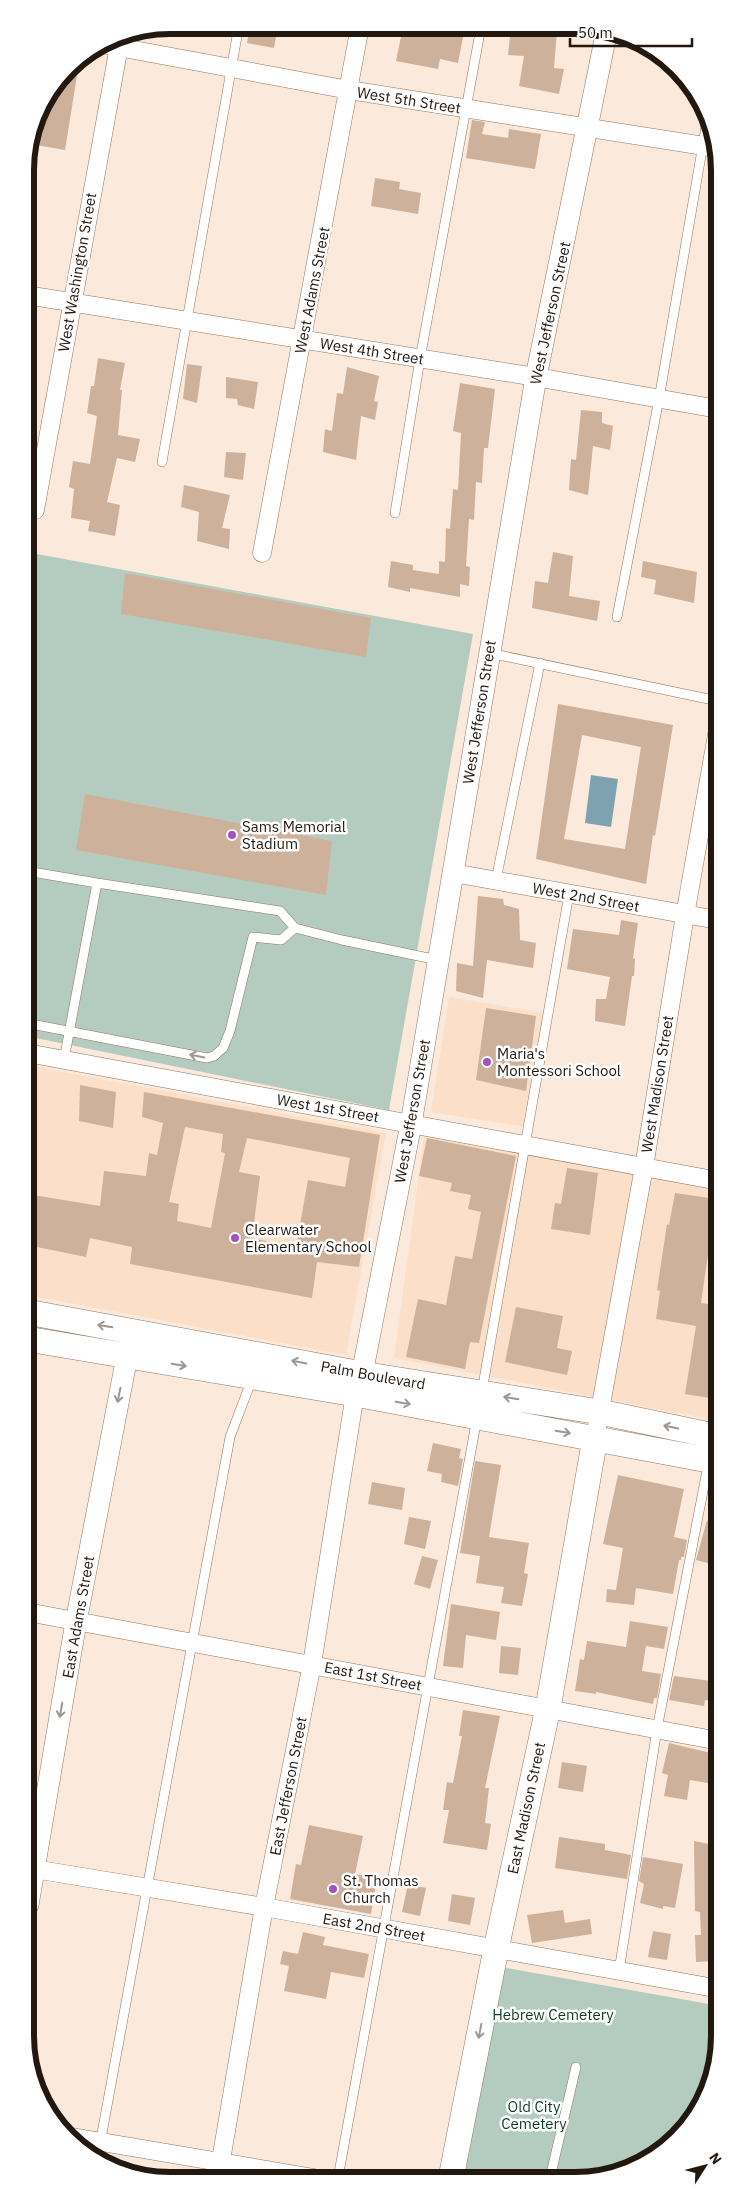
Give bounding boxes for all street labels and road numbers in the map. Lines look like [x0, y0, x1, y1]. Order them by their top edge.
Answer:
street label: West 5th Street [356, 82, 462, 118]
street label: West Washington Street [54, 191, 100, 353]
street label: West Adams Street [290, 225, 334, 355]
street label: West Jefferson Street [526, 240, 574, 386]
street label: West 4th Street [319, 333, 425, 369]
street label: West Jefferson Street [458, 639, 500, 785]
street label: West 2nd Street [531, 878, 641, 916]
street label: West Madison Street [637, 1014, 677, 1154]
street label: West Jefferson Street [390, 1038, 434, 1184]
street label: West 1st Street [275, 1090, 381, 1126]
street label: Palm Boulevard [319, 1356, 427, 1394]
street label: East Adams Street [58, 1554, 98, 1680]
street label: East 1st Street [323, 1657, 423, 1695]
street label: East Jefferson Street [265, 1715, 311, 1857]
street label: East Madison Street [503, 1740, 549, 1876]
street label: East 2nd Street [321, 1909, 427, 1945]

